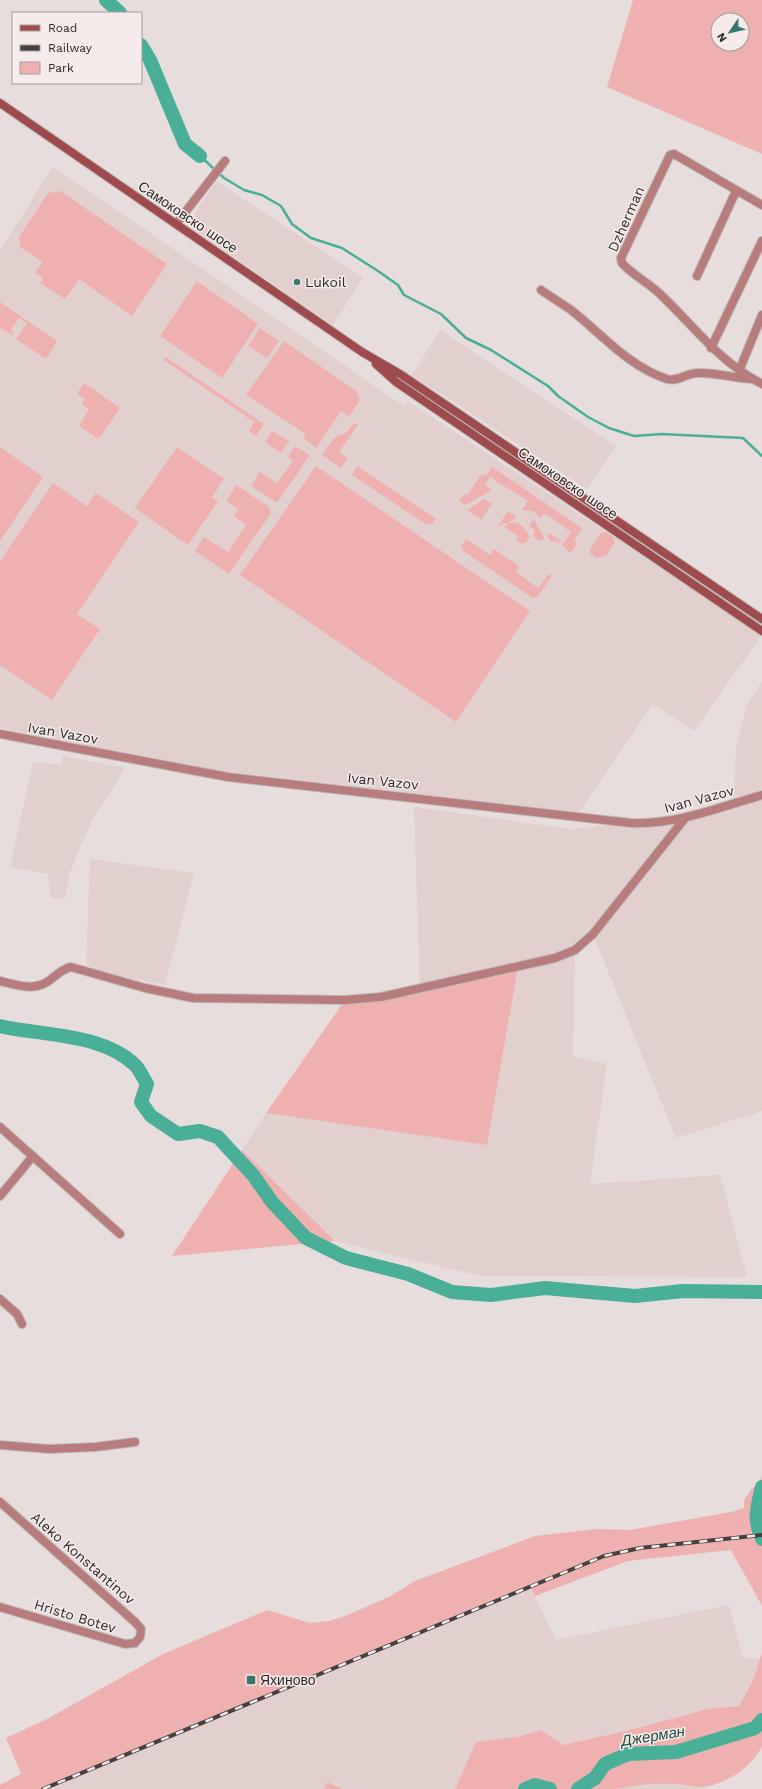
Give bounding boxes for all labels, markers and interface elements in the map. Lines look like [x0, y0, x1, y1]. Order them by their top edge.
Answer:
legend [12, 12, 142, 84]
north arrow [710, 12, 750, 52]
text: Road [48, 21, 77, 35]
text: N [714, 30, 730, 44]
text: Railway [48, 41, 93, 55]
text: Park [48, 61, 74, 75]
street label: Самоковско шосе [135, 178, 241, 256]
street label: Dzherman [604, 184, 648, 254]
place label: Lukoil [305, 274, 347, 290]
marker: Lukoil [292, 277, 302, 287]
street label: Самоковско шосе [515, 444, 621, 522]
street label: Ivan Vazov [26, 719, 100, 747]
street label: Ivan Vazov [347, 769, 420, 793]
street label: Ivan Vazov [662, 782, 736, 816]
street label: Aleko Konstantinov [28, 1509, 139, 1608]
street label: Hristo Botev [32, 1596, 118, 1636]
place label: Яхиново [260, 1672, 316, 1688]
marker: Яхиново [245, 1674, 257, 1686]
water label: Джерман [618, 1722, 686, 1750]

